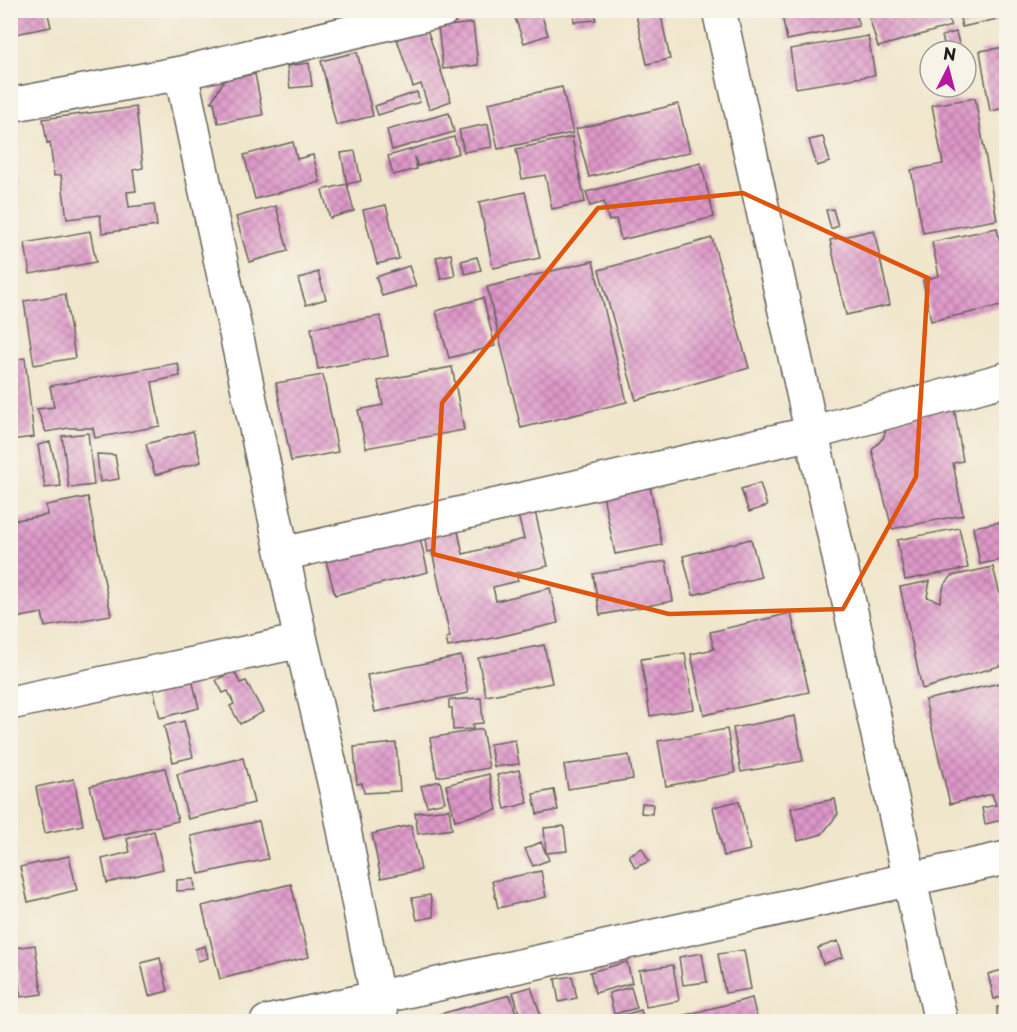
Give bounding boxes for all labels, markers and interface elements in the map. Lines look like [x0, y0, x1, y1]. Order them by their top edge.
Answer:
north arrow [918, 39, 978, 99]
text: N [942, 40, 957, 66]

